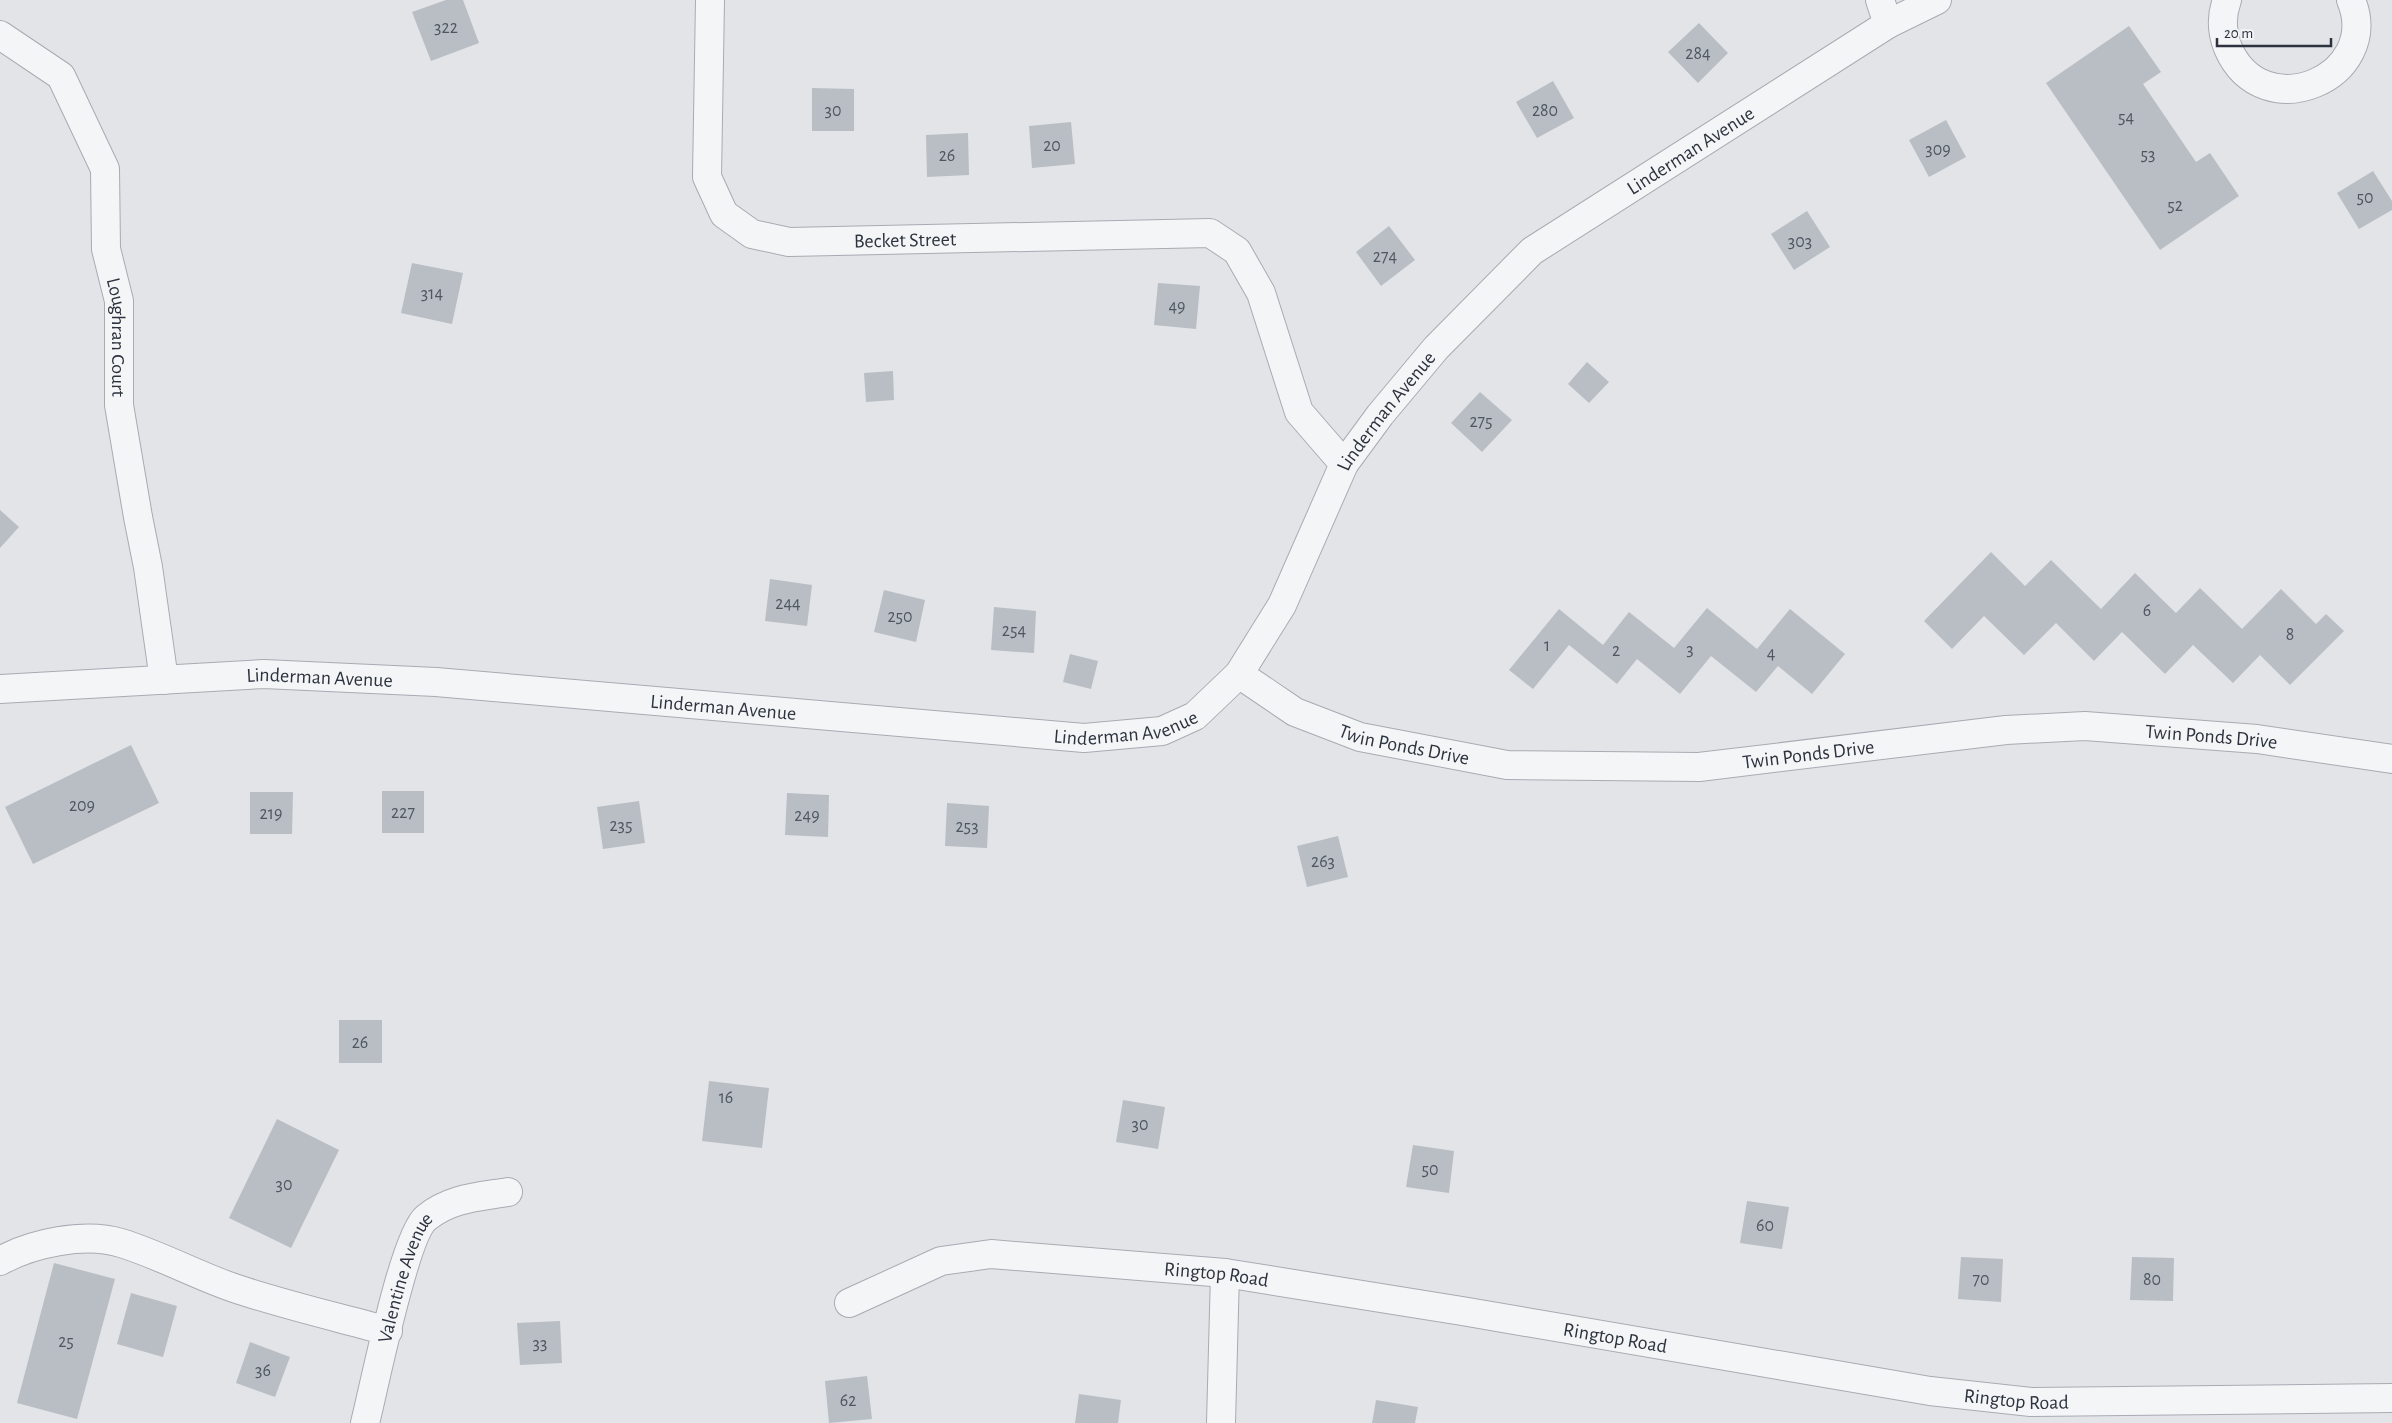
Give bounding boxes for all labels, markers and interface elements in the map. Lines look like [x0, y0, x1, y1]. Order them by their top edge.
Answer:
scale bar [2217, 15, 2331, 47]
house number: 322 [434, 19, 458, 37]
text: 20 m [2224, 26, 2253, 41]
house number: 284 [1685, 45, 1711, 63]
house number: 30 [825, 102, 841, 120]
house number: 280 [1532, 102, 1558, 120]
street label: Linderman Avenue [1624, 103, 1758, 199]
house number: 54 [2118, 109, 2134, 127]
house number: 20 [1043, 137, 1061, 155]
house number: 309 [1925, 141, 1951, 159]
house number: 53 [2141, 146, 2155, 164]
house number: 26 [939, 147, 955, 165]
house number: 50 [2356, 189, 2374, 207]
house number: 52 [2167, 197, 2183, 215]
street label: Becket Street [854, 229, 957, 252]
house number: 303 [1788, 233, 1812, 251]
house number: 274 [1373, 248, 1398, 266]
street label: Loughran Court [103, 276, 129, 397]
house number: 314 [421, 285, 443, 303]
house number: 49 [1168, 298, 1186, 316]
street label: Linderman Avenue [1333, 348, 1440, 474]
house number: 275 [1469, 413, 1493, 431]
house number: 244 [775, 595, 801, 613]
house number: 6 [2143, 602, 2151, 620]
house number: 250 [887, 608, 913, 626]
house number: 254 [1002, 622, 1027, 640]
house number: 8 [2286, 626, 2294, 644]
house number: 1 [1544, 637, 1550, 655]
house number: 3 [1686, 641, 1694, 659]
house number: 2 [1612, 642, 1620, 660]
house number: 4 [1767, 645, 1776, 663]
street label: Linderman Avenue [246, 665, 393, 691]
street label: Linderman Avenue [649, 692, 797, 724]
street label: Linderman Avenue [1053, 707, 1201, 749]
street label: Twin Ponds Drive [1336, 721, 1471, 769]
street label: Twin Ponds Drive [2144, 722, 2279, 753]
street label: Twin Ponds Drive [1741, 737, 1875, 773]
house number: 209 [69, 797, 95, 815]
house number: 227 [391, 804, 415, 822]
house number: 219 [260, 805, 282, 823]
house number: 249 [794, 807, 820, 825]
house number: 235 [609, 817, 633, 835]
house number: 253 [955, 818, 979, 836]
house number: 263 [1311, 853, 1335, 871]
house number: 26 [352, 1034, 368, 1052]
house number: 16 [719, 1089, 733, 1107]
house number: 30 [1132, 1116, 1148, 1134]
house number: 50 [1421, 1161, 1439, 1179]
house number: 30 [276, 1176, 292, 1194]
street label: Valentine Avenue [375, 1208, 436, 1345]
house number: 60 [1756, 1217, 1774, 1235]
street label: Ringtop Road [1163, 1259, 1270, 1291]
house number: 70 [1972, 1271, 1990, 1289]
house number: 80 [2143, 1271, 2161, 1289]
street label: Ringtop Road [1562, 1319, 1669, 1357]
house number: 25 [58, 1333, 74, 1351]
house number: 33 [533, 1335, 547, 1353]
house number: 36 [255, 1362, 271, 1380]
street label: Ringtop Road [1963, 1386, 2069, 1413]
house number: 62 [840, 1392, 856, 1410]

